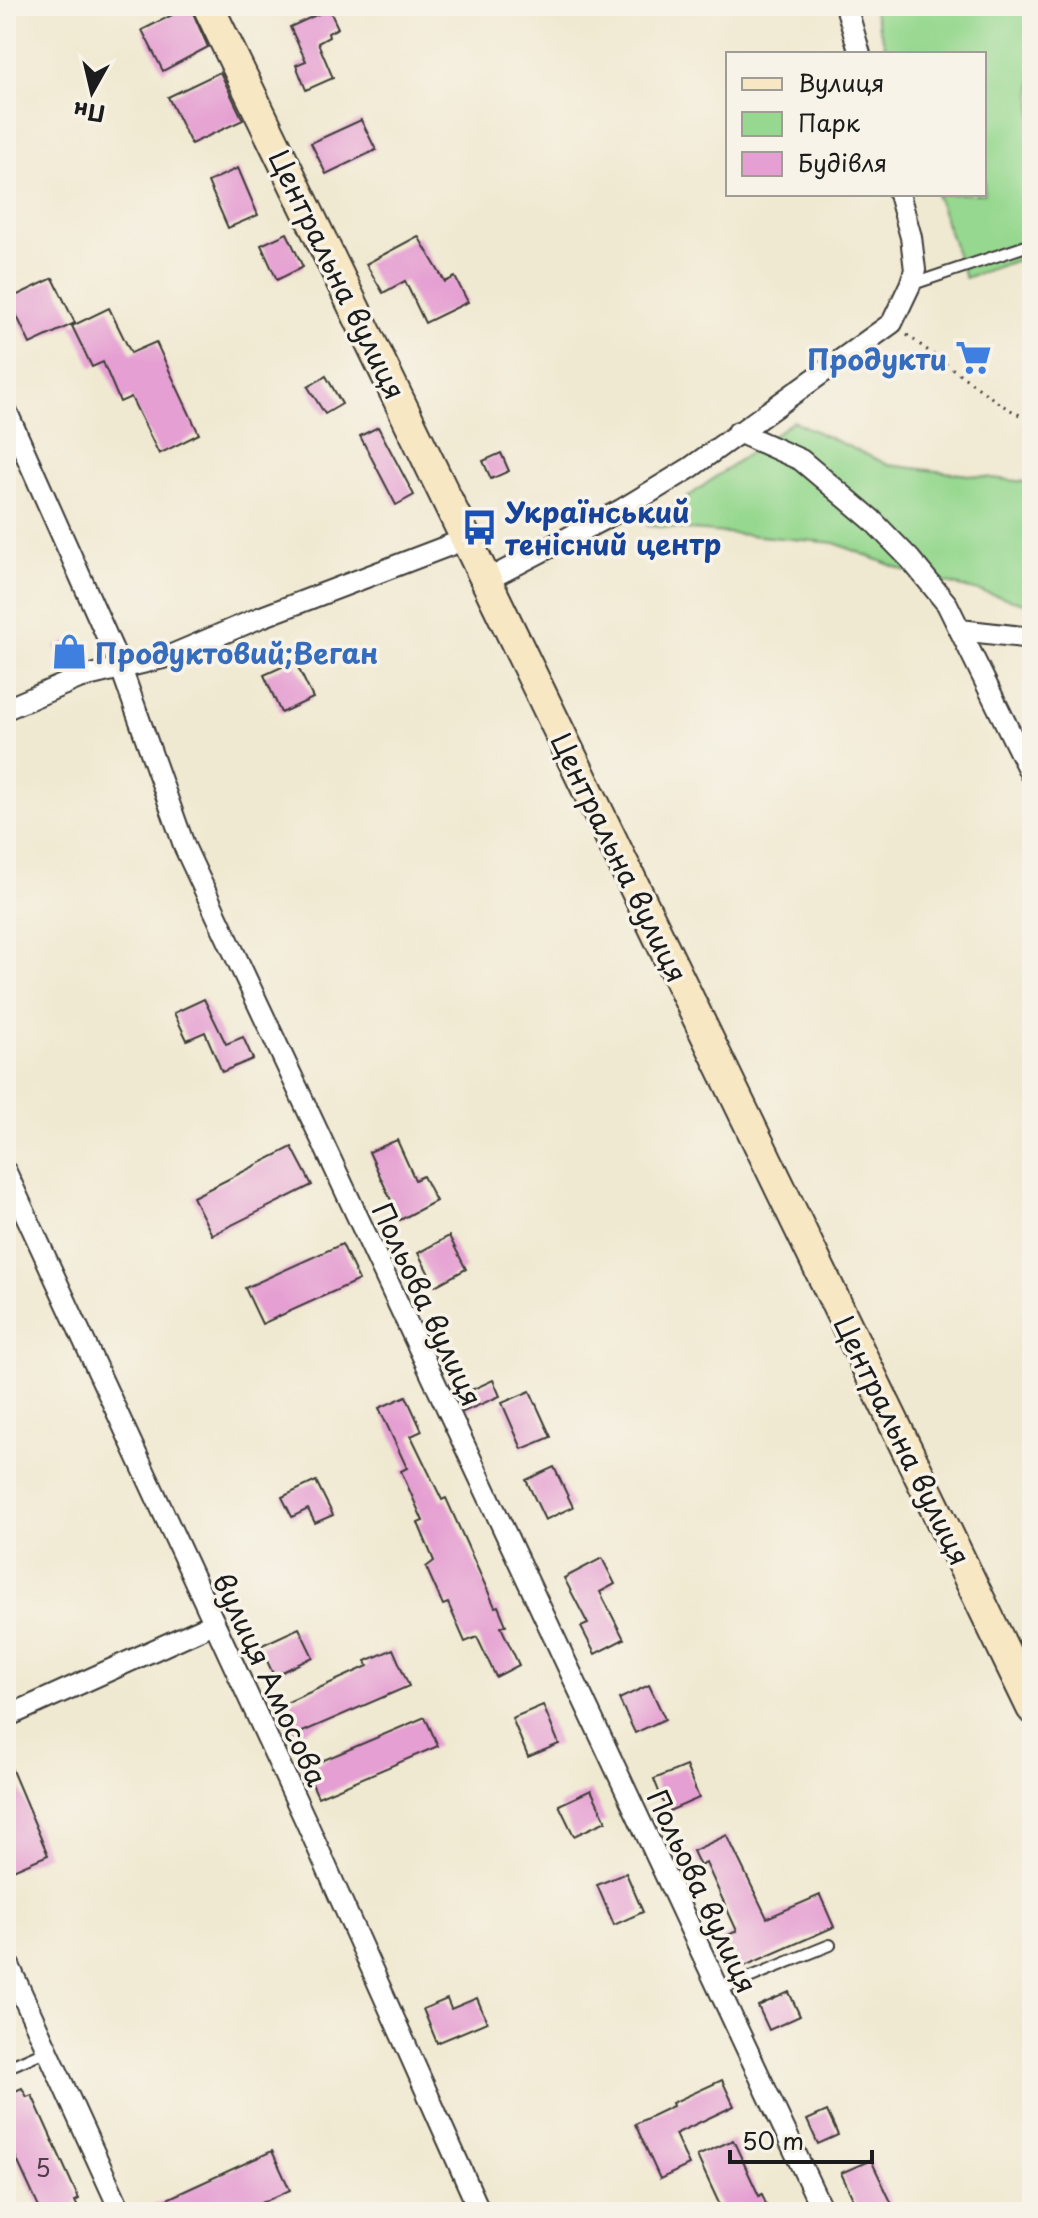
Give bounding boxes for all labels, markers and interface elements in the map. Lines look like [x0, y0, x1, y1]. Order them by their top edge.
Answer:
north arrow [52, 52, 132, 132]
legend [726, 52, 986, 196]
text: Вулиця [798, 64, 884, 100]
text: Пн [71, 95, 107, 132]
text: Парк [798, 104, 861, 140]
street label: Центральна вулиця [259, 142, 417, 406]
text: Будівля [798, 144, 887, 180]
place label: Продукти [807, 337, 947, 380]
supermarket icon: Продукти [954, 339, 992, 377]
place label: Український тенісний центр [504, 490, 721, 565]
bus stop icon: Український тенісний центр [460, 508, 498, 546]
place label: Продуктовий;Веган [95, 631, 378, 674]
shop icon: Продуктовий;Веган [50, 633, 88, 671]
street label: Центральна вулиця [541, 725, 699, 989]
street label: Польова вулиця [362, 1195, 494, 1413]
street label: Центральна вулиця [824, 1308, 982, 1572]
street label: вулиця Амосова [203, 1565, 340, 1793]
street label: Польова вулиця [637, 1782, 769, 2000]
scale bar [730, 2114, 872, 2164]
text: 50 m [742, 2122, 804, 2158]
house number: 5 [35, 2149, 51, 2185]

